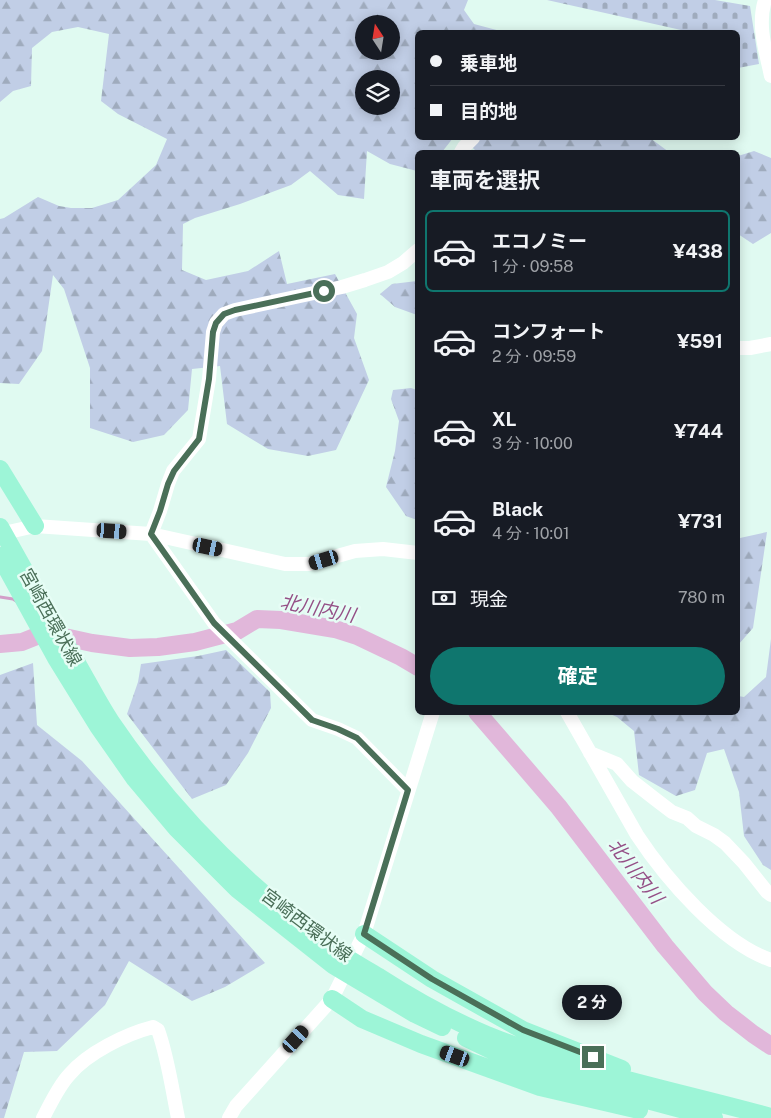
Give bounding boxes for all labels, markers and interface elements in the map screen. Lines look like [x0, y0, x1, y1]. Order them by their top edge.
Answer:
north arrow [355, 15, 400, 60]
map controls [355, 15, 400, 115]
text: 乗車地 [460, 52, 517, 74]
button: layers [355, 70, 400, 115]
text: 目的地 [460, 100, 517, 122]
text: 車両を選択 [430, 167, 540, 193]
icon: car [432, 229, 477, 274]
text: エコノミー [492, 230, 587, 252]
text: ¥438 [673, 240, 723, 262]
text: 1 分 · 09:58 [492, 257, 574, 276]
route start [313, 280, 335, 302]
icon: car [432, 319, 477, 364]
text: コンフォート [492, 320, 605, 342]
text: ¥591 [677, 330, 723, 352]
text: 2 分 · 09:59 [492, 347, 576, 366]
text: XL [492, 408, 517, 430]
icon: car [432, 409, 477, 454]
text: ¥744 [674, 420, 723, 442]
text: 3 分 · 10:00 [492, 434, 573, 453]
text: Black [492, 498, 543, 520]
icon: car [432, 499, 477, 544]
text: ¥731 [678, 510, 723, 532]
car [96, 522, 127, 540]
text: 4 分 · 10:01 [492, 524, 570, 543]
car [191, 537, 224, 557]
car [307, 548, 340, 572]
street label: 宮崎西環状線 [16, 565, 86, 669]
icon: cash [430, 584, 458, 612]
text: 現金 [470, 588, 508, 610]
text: 780 m [678, 588, 725, 607]
water label: 北川内川 [279, 590, 359, 626]
button: 確定 [430, 647, 725, 705]
water label: 北川内川 [604, 834, 669, 909]
street label: 宮崎西環状線 [258, 884, 356, 966]
callout: 2 分 [563, 984, 623, 1020]
text: 2 分 [577, 993, 607, 1012]
car [280, 1023, 311, 1055]
car [438, 1044, 471, 1068]
route end [582, 1046, 604, 1068]

